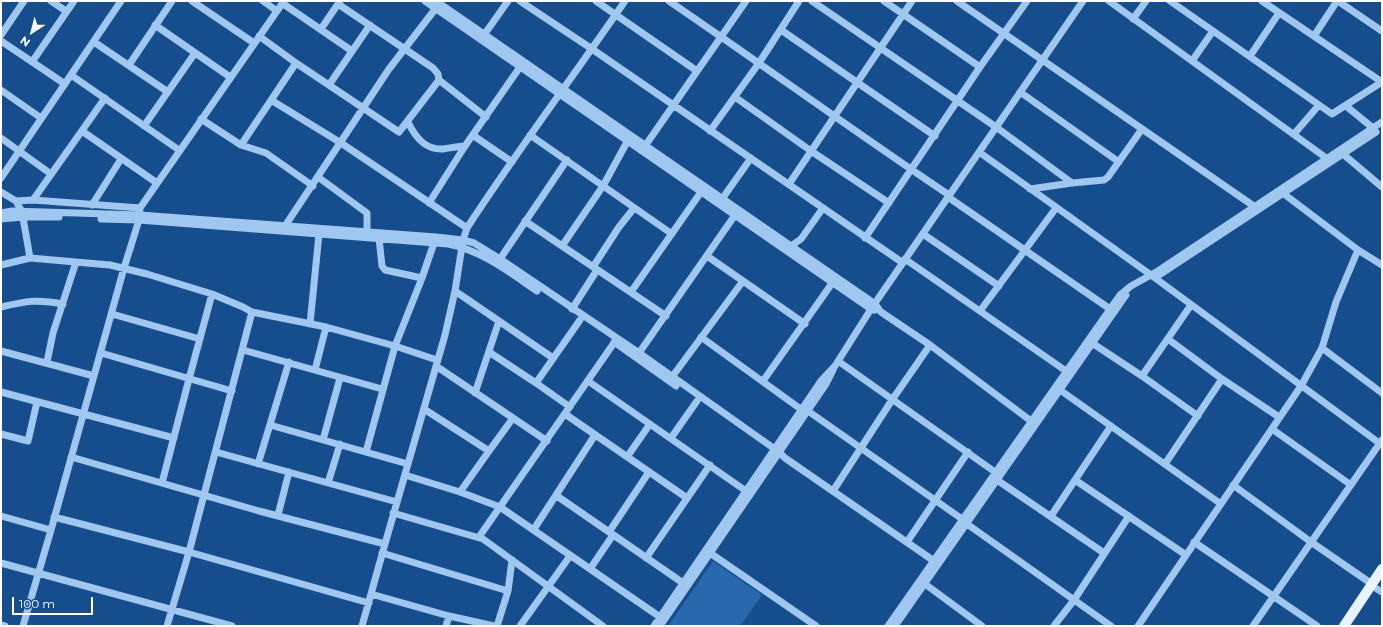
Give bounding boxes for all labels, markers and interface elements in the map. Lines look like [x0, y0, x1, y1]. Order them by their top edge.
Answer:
north arrow [12, 12, 52, 52]
text: N [17, 33, 33, 50]
scale bar [14, 589, 95, 615]
text: 100 m [19, 596, 55, 611]

